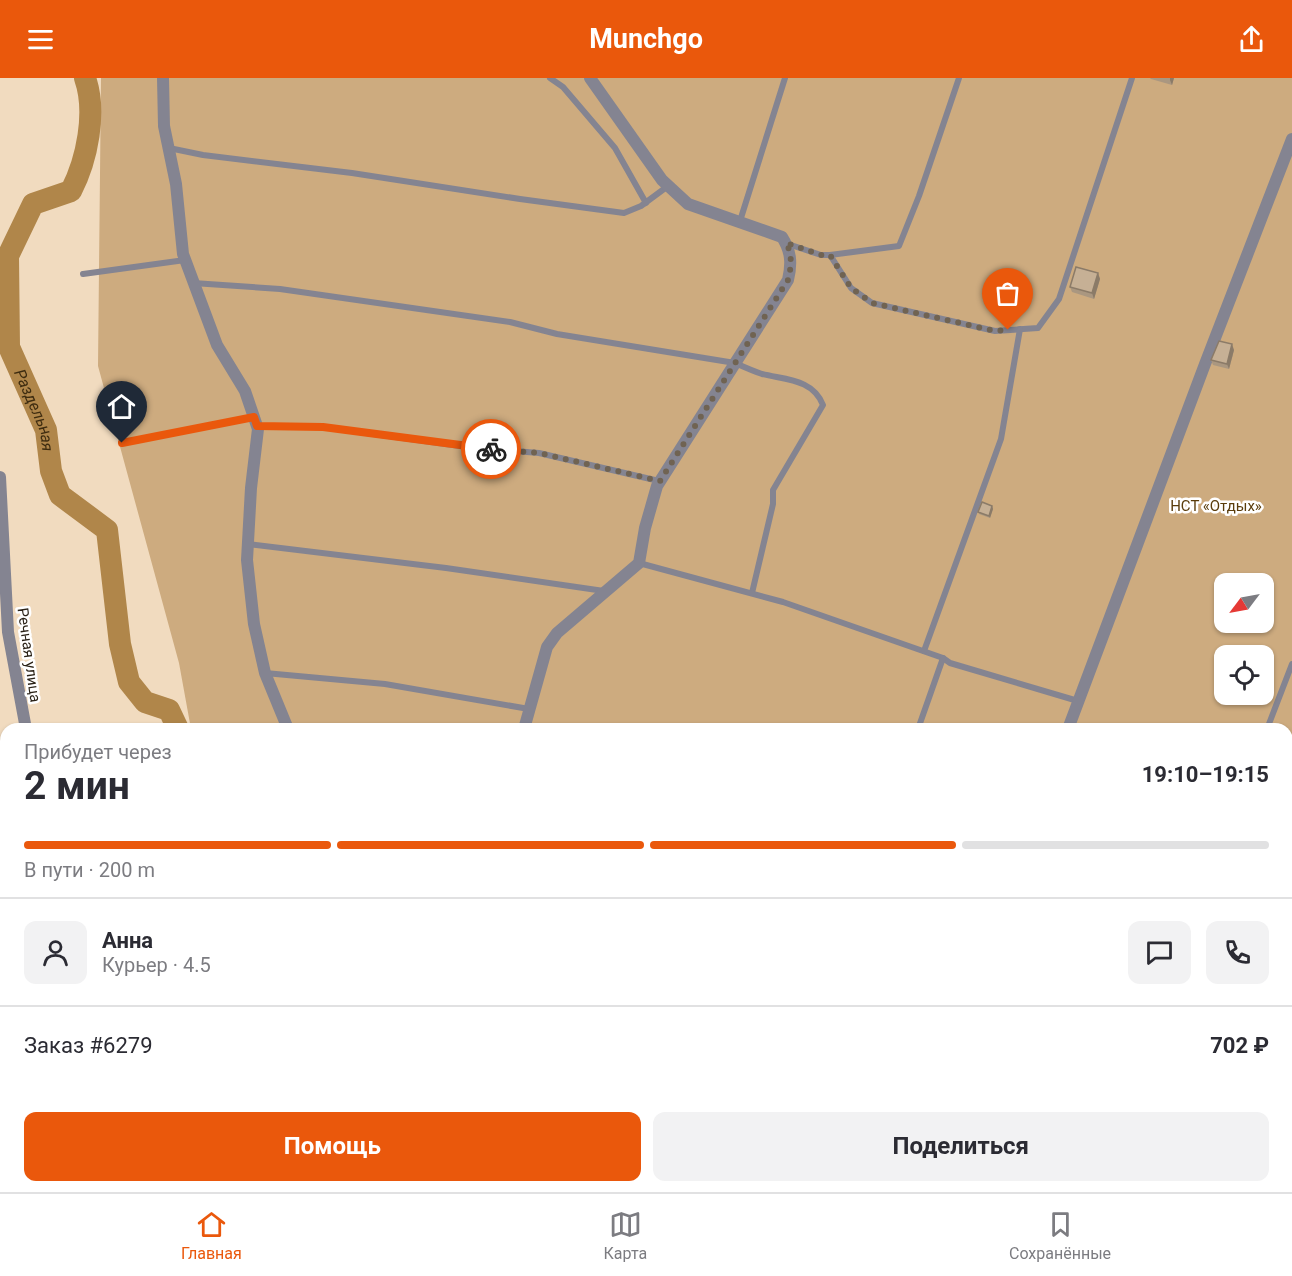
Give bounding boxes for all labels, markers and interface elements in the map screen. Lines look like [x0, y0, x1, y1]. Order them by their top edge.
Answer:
icon: menu [24, 23, 57, 56]
text: Munchgo [589, 23, 703, 55]
icon: share [1235, 23, 1268, 56]
pin [982, 268, 1033, 330]
icon: bag [991, 277, 1024, 310]
water label: Раздельная [10, 366, 57, 452]
pin [96, 381, 147, 443]
icon: home [105, 390, 138, 423]
courier [461, 419, 521, 479]
icon: bike [475, 433, 508, 466]
park label: НСТ «Отдых» [1170, 497, 1262, 515]
north arrow [1214, 573, 1274, 633]
map controls [1214, 573, 1274, 705]
street label: Речная улица [13, 607, 45, 703]
button: locate [1214, 645, 1274, 705]
text: Прибудет через [24, 740, 172, 764]
text: 19:10–19:15 [1142, 762, 1269, 787]
text: 2 мин [24, 763, 130, 809]
text: В пути · 200 m [24, 858, 155, 882]
button: person [24, 921, 87, 984]
button: chat [1128, 921, 1191, 984]
button: phone [1206, 921, 1269, 984]
text: Анна [102, 928, 153, 953]
text: Курьер · 4.5 [102, 953, 211, 977]
text: Заказ #6279 [24, 1033, 153, 1058]
text: 702 ₽ [1210, 1033, 1269, 1058]
button: Помощь [24, 1112, 641, 1181]
button: Поделиться [653, 1112, 1269, 1181]
tab: Главная [181, 1208, 242, 1263]
tab: Карта [604, 1208, 647, 1263]
tab: Сохранённые [1009, 1208, 1111, 1263]

